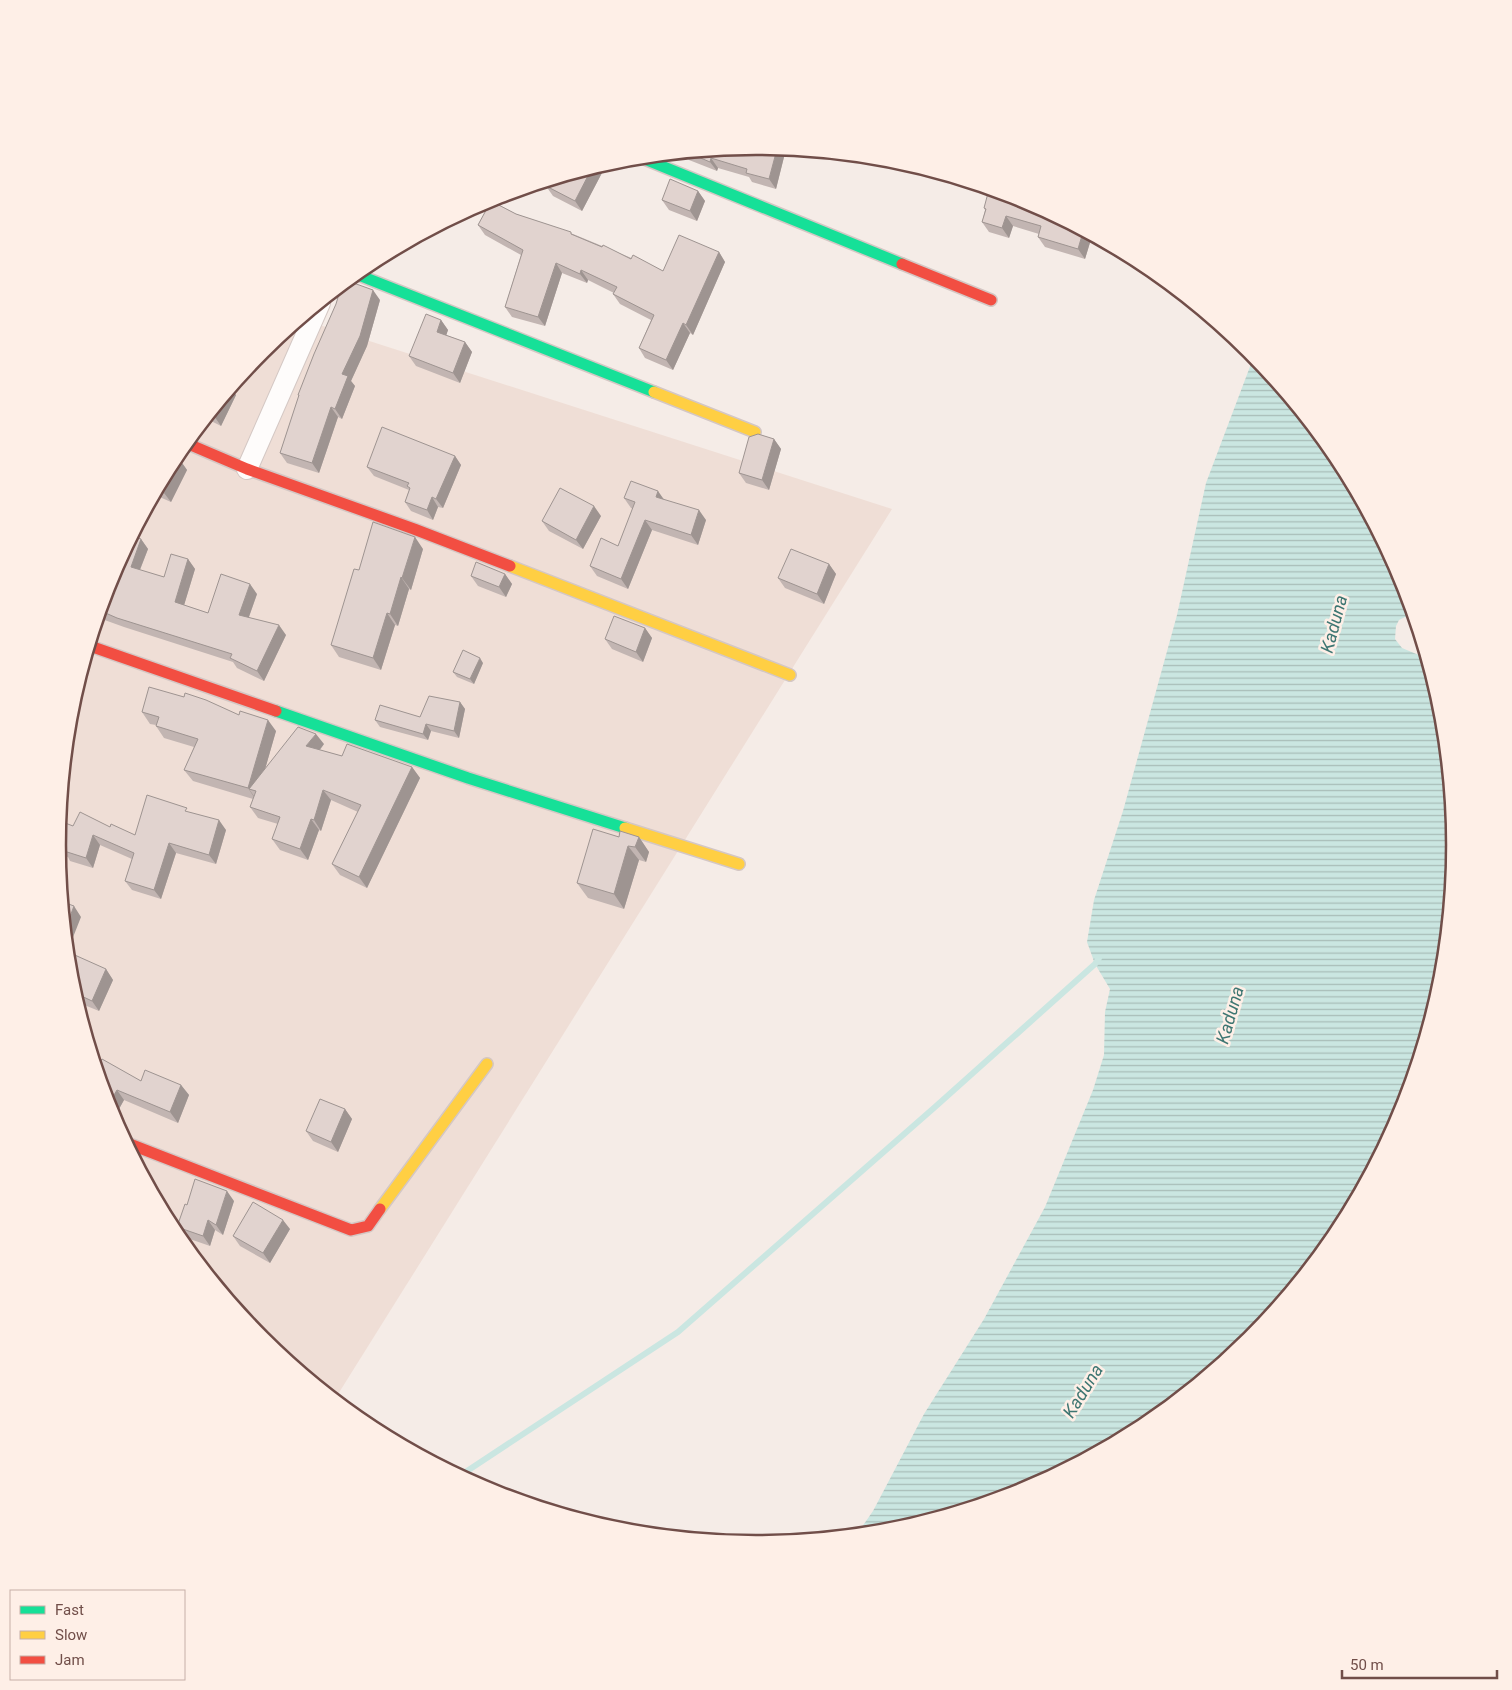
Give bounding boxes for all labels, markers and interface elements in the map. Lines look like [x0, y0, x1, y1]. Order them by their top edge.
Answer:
water label: Kaduna [1316, 593, 1351, 655]
water label: Kaduna [1211, 984, 1248, 1046]
water label: Kaduna [1058, 1360, 1107, 1421]
legend [10, 1590, 185, 1680]
text: Fast [55, 1601, 84, 1619]
text: Slow [55, 1626, 87, 1644]
scale bar [1342, 1648, 1497, 1680]
text: Jam [55, 1651, 85, 1669]
text: 50 m [1350, 1656, 1384, 1674]

